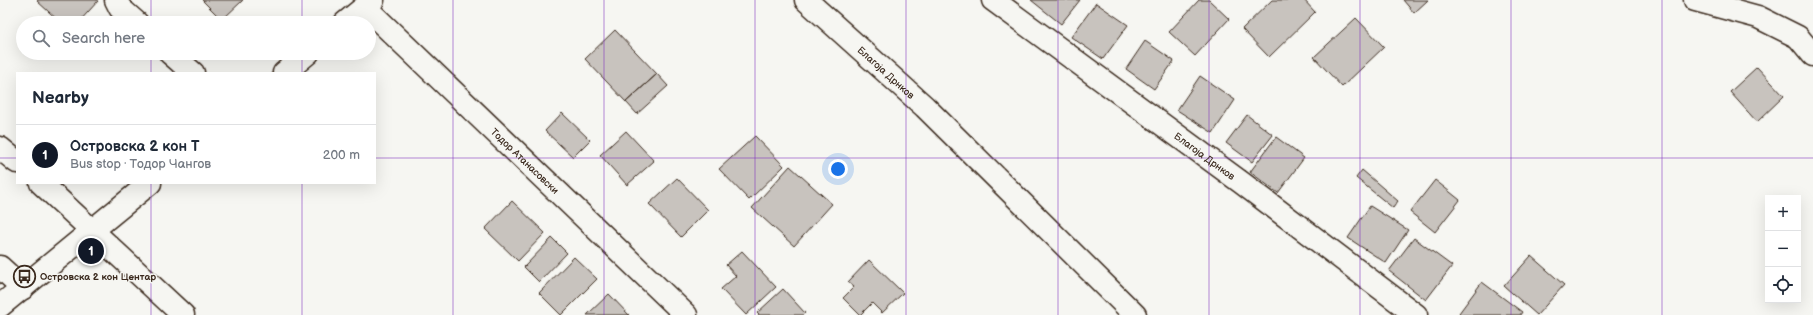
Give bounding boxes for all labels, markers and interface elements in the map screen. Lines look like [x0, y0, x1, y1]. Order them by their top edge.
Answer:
search box [16, 16, 376, 60]
icon: search [30, 27, 52, 49]
text: Search here [62, 29, 145, 48]
street label: Благоја Дрнков [855, 44, 917, 102]
text: Nearby [32, 88, 89, 108]
street label: Тодор Атанасовски [488, 126, 561, 197]
street label: Благоја Дрнков [1172, 130, 1238, 183]
text: Островска 2 кон T [70, 137, 200, 156]
text: 1 [42, 147, 48, 163]
text: 200 m [323, 147, 360, 163]
text: Bus stop · Тодор Чангов [70, 156, 211, 172]
your location [828, 159, 848, 179]
map controls [1765, 195, 1801, 303]
button: + [1765, 195, 1801, 231]
button: − [1765, 231, 1801, 267]
pin: 1 [78, 236, 104, 266]
bus stop icon: Островска 2 кон Центар [11, 263, 37, 289]
button: locate [1765, 267, 1801, 303]
place label: Островска 2 кон Центар [40, 271, 156, 283]

